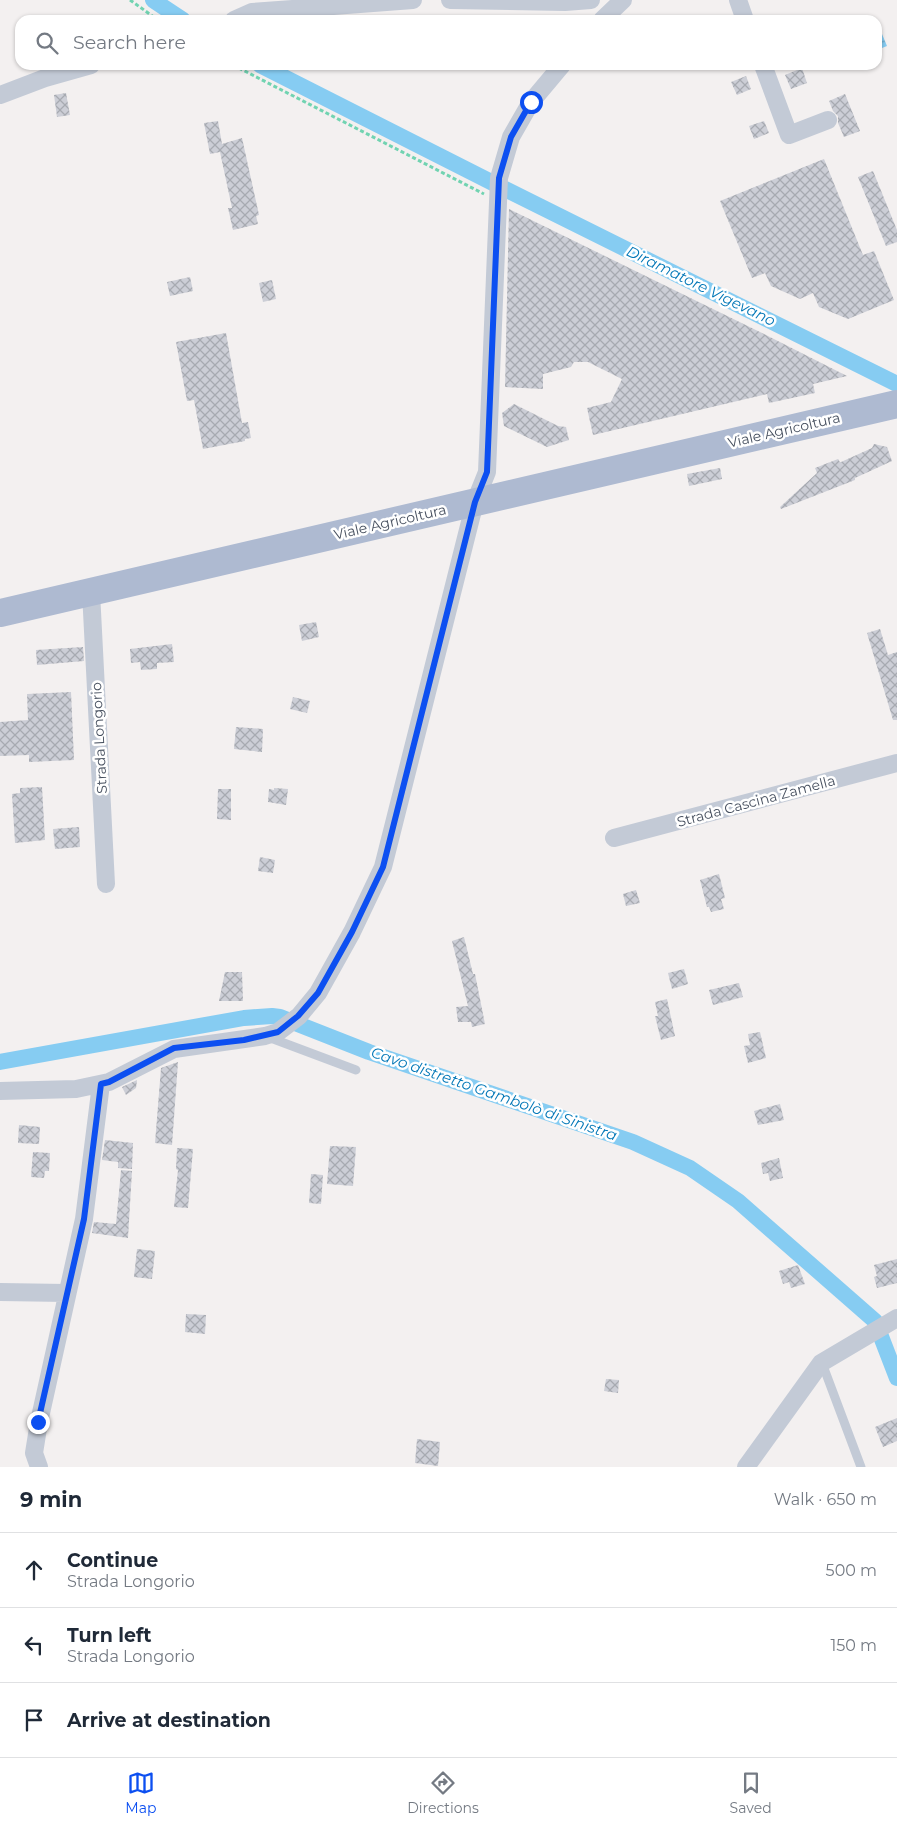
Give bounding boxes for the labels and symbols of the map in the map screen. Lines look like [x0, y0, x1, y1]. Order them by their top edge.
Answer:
route start [520, 91, 543, 114]
water label: Diramatore Vigevano [624, 241, 779, 330]
street label: Viale Agricoltura [726, 408, 842, 452]
street label: Viale Agricoltura [332, 500, 448, 544]
street label: Strada Longorio [87, 681, 111, 794]
street label: Strada Cascina Zamella [675, 771, 837, 831]
water label: Cavo distretto Gambolò di Sinistra [369, 1042, 620, 1145]
route end [27, 1411, 50, 1434]

